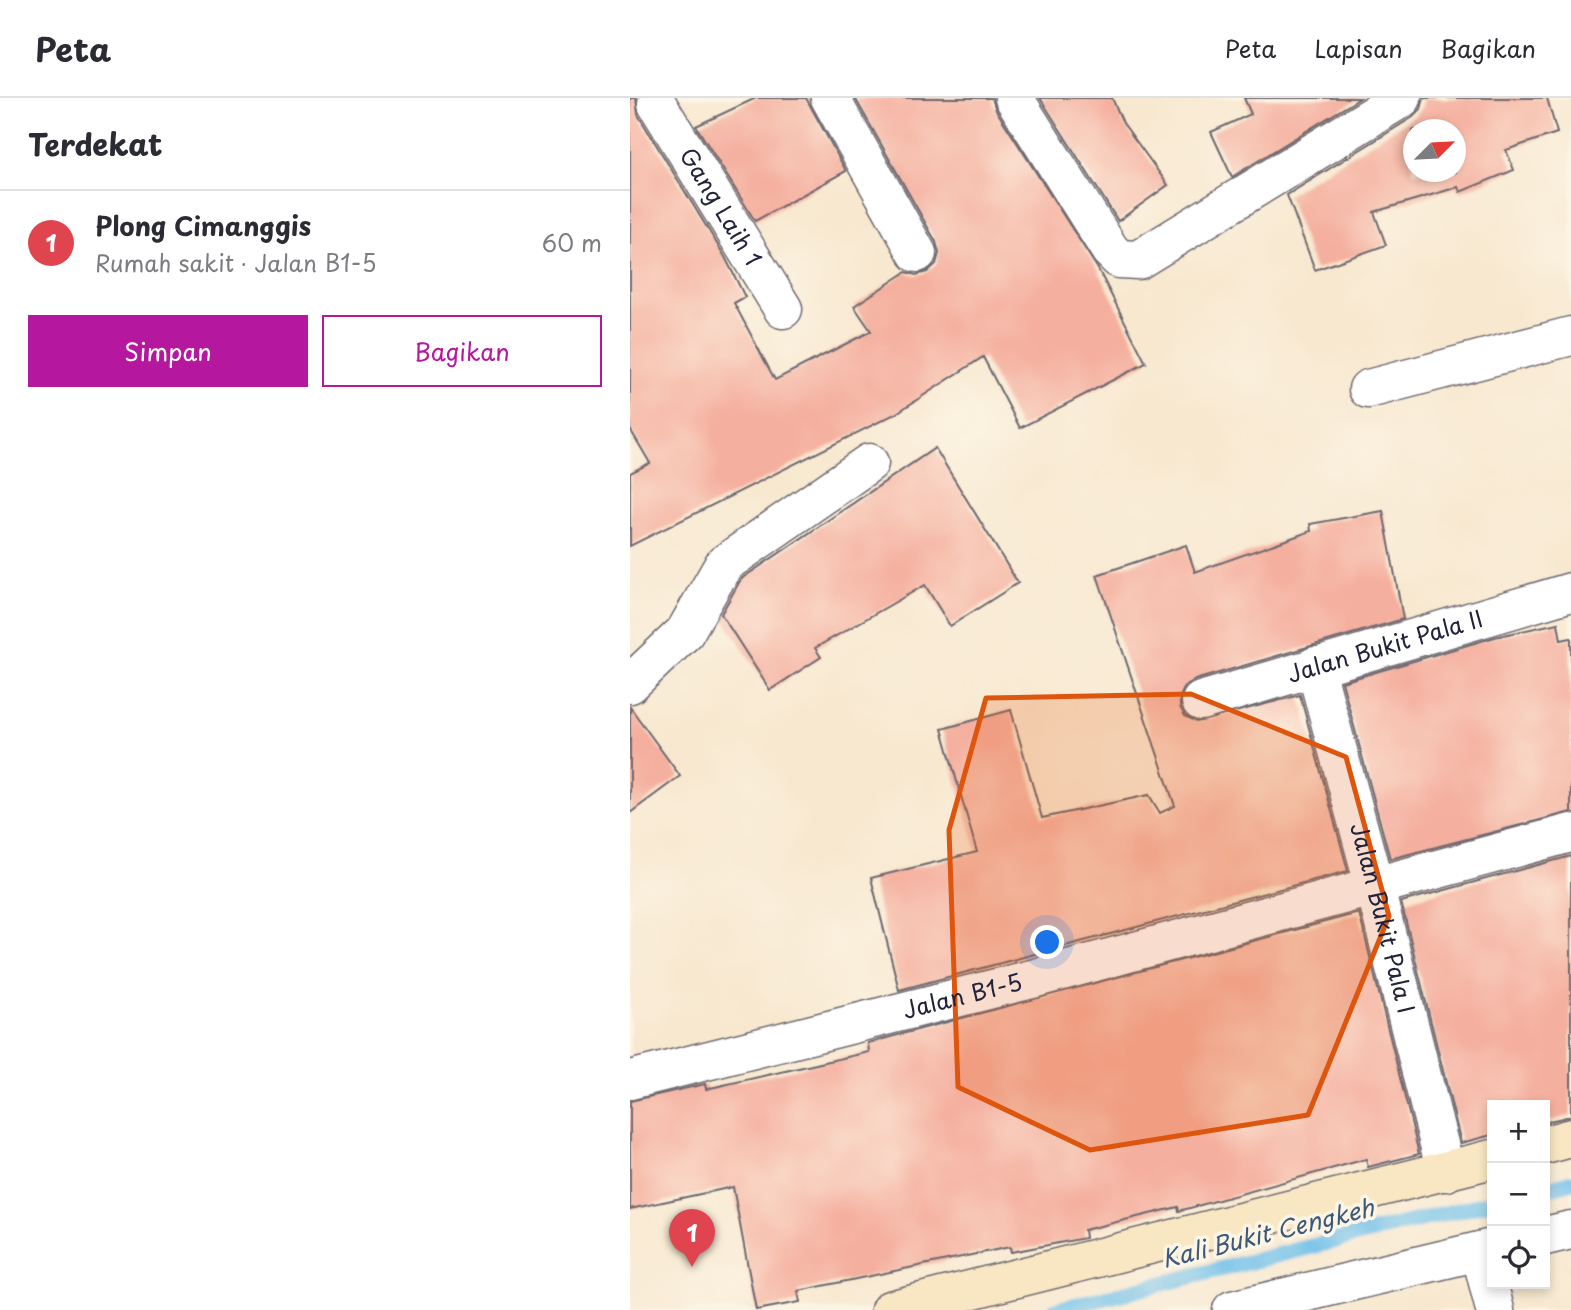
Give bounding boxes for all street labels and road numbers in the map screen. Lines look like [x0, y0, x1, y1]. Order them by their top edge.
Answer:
street label: Gang Laih 1 [672, 140, 771, 272]
street label: Jalan Bukit Pala II [1283, 600, 1487, 691]
street label: Jalan Bukit Pala I [1342, 819, 1425, 1017]
street label: Jalan B1-5 [899, 963, 1026, 1027]

